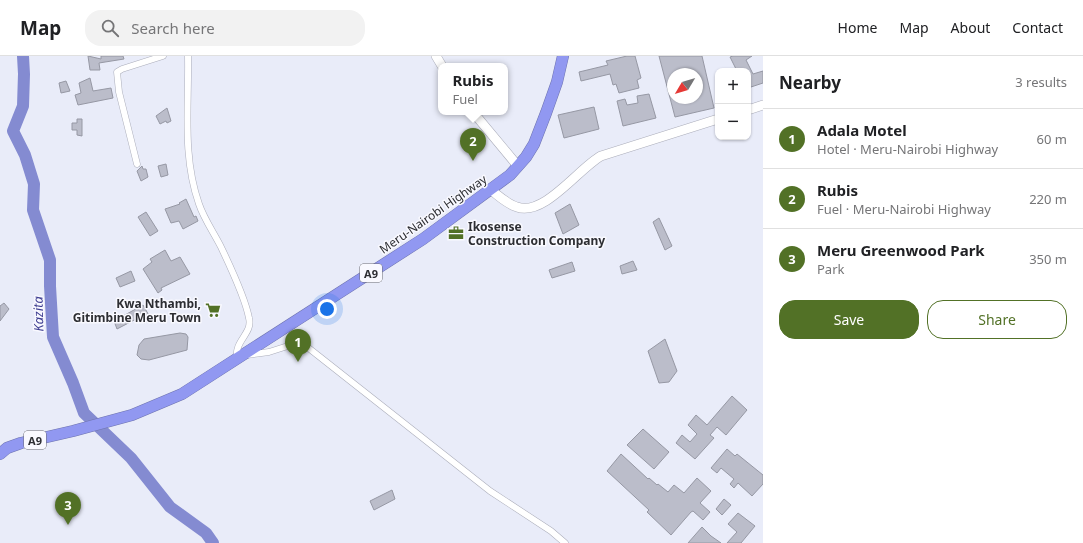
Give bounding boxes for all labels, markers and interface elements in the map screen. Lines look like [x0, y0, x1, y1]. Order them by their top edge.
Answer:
search box [85, 10, 365, 46]
text: Map [20, 15, 61, 41]
icon: search [99, 17, 121, 39]
text: Search here [131, 18, 215, 38]
text: Home [838, 18, 877, 37]
text: Map [899, 18, 929, 37]
text: About [951, 18, 990, 37]
text: Contact [1012, 18, 1063, 37]
popup [438, 63, 508, 115]
north arrow [667, 68, 703, 104]
map controls [715, 68, 751, 140]
button: + [715, 68, 751, 104]
text: Rubis [452, 70, 494, 90]
text: Nearby [779, 71, 841, 94]
text: 3 results [1015, 73, 1067, 91]
text: Fuel [452, 90, 478, 108]
button: − [715, 104, 751, 140]
text: Adala Motel [817, 120, 907, 140]
pin: 2 [460, 128, 486, 161]
text: 1 [788, 130, 796, 148]
text: 60 m [1037, 130, 1067, 148]
text: Hotel · Meru-Nairobi Highway [817, 140, 998, 158]
street label: Meru-Nairobi Highway [376, 170, 491, 258]
text: Rubis [817, 180, 858, 200]
text: 2 [788, 190, 796, 208]
text: 220 m [1029, 190, 1067, 208]
text: Fuel · Meru-Nairobi Highway [817, 200, 991, 218]
place label: Ikosense Construction Company [468, 218, 605, 249]
office icon: Ikosense Construction Company [447, 224, 465, 242]
text: Meru Greenwood Park [817, 240, 985, 260]
text: 3 [788, 250, 796, 268]
text: 350 m [1029, 250, 1067, 268]
text: Park [817, 260, 844, 278]
road number: A9 [360, 264, 382, 282]
water label: Kazita [28, 295, 48, 332]
place label: Kwa Nthambi, Gitimbine Meru Town [73, 295, 201, 326]
your location [317, 299, 337, 319]
button: Save [779, 300, 919, 339]
button: Share [927, 300, 1067, 339]
supermarket icon: Kwa Nthambi, Gitimbine Meru Town [204, 301, 222, 319]
pin: 1 [285, 329, 311, 362]
road number: A9 [24, 431, 46, 449]
pin: 3 [55, 492, 81, 525]

